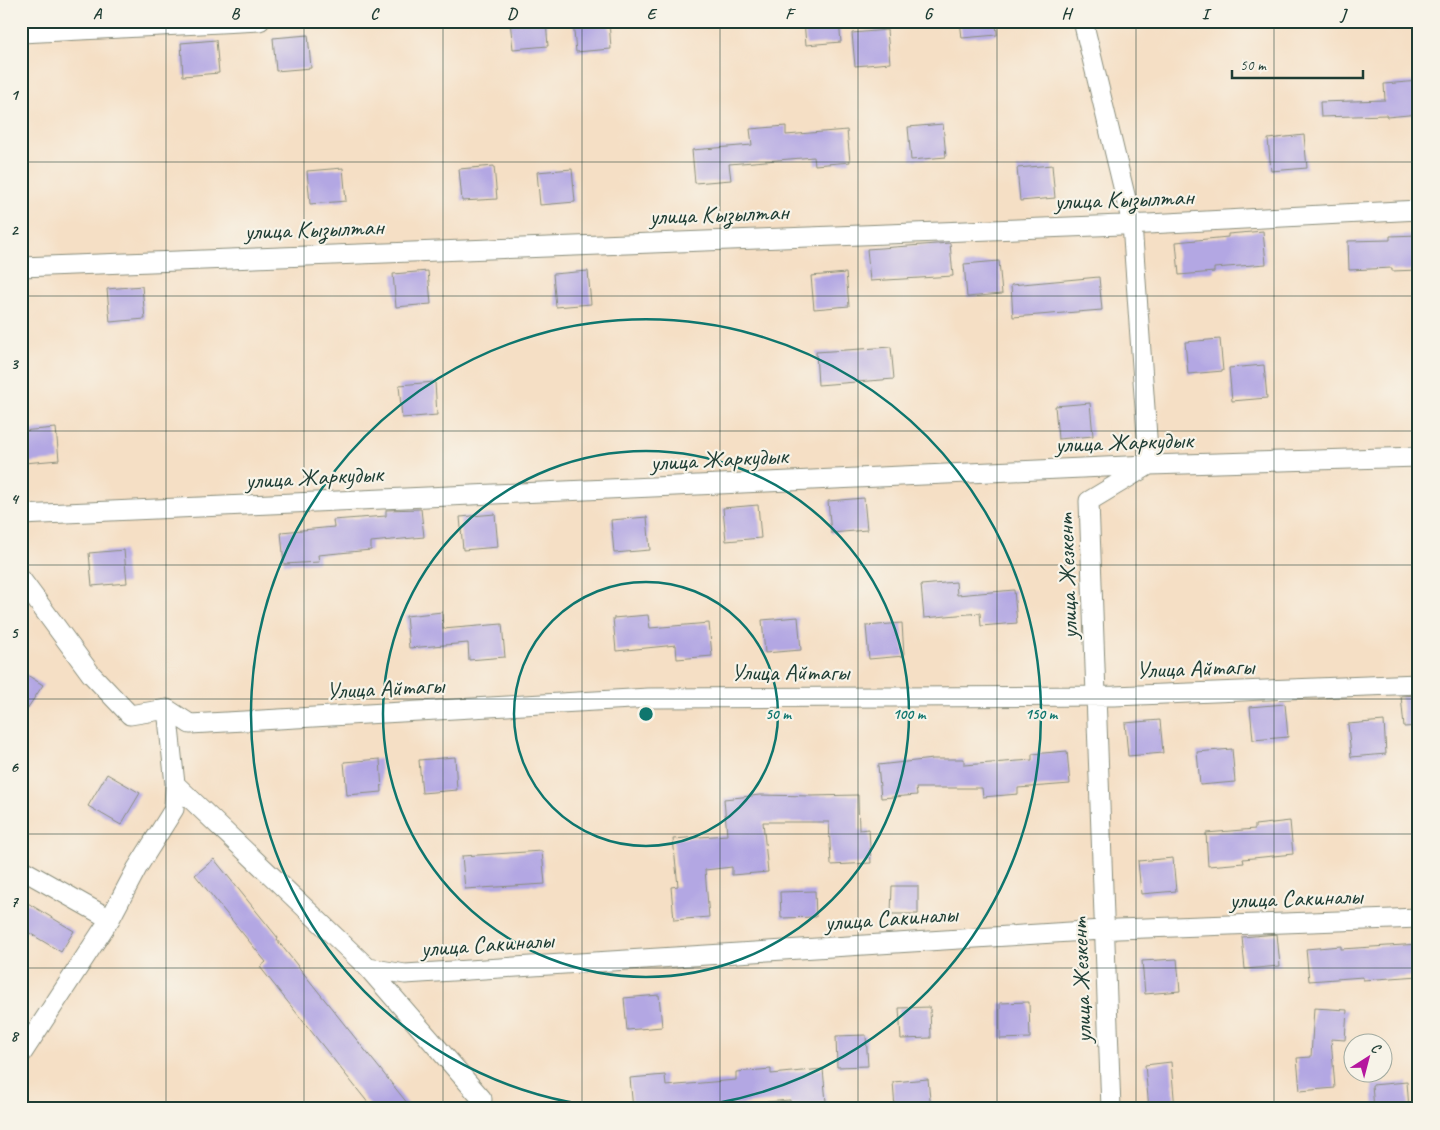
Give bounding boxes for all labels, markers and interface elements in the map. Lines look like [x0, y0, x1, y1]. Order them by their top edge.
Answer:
text: A [93, 4, 103, 24]
text: B [231, 4, 241, 24]
text: C [370, 4, 380, 24]
text: D [507, 4, 518, 24]
text: E [647, 4, 658, 24]
text: F [785, 4, 796, 24]
text: G [924, 4, 934, 24]
text: H [1061, 4, 1073, 24]
text: I [1202, 4, 1212, 24]
text: J [1339, 4, 1348, 24]
scale bar [1232, 48, 1364, 80]
text: 50 m [1240, 56, 1267, 75]
text: 1 [10, 85, 19, 105]
street label: улица Кызылтан [1052, 182, 1196, 217]
street label: улица Кызылтан [647, 197, 791, 232]
street label: улица Кызылтан [242, 212, 386, 247]
text: 2 [10, 220, 19, 240]
text: 3 [10, 354, 19, 374]
street label: улица Жаркудык [1053, 425, 1195, 459]
street label: улица Жаркудык [648, 440, 791, 478]
street label: улица Жаркудык [243, 458, 386, 496]
text: 4 [10, 489, 19, 509]
street label: улица Жезкент [1050, 512, 1084, 641]
text: 5 [11, 623, 20, 643]
street label: Улица Айтагы [1135, 651, 1257, 685]
street label: Улица Айтагы [731, 657, 851, 687]
street label: Улица Айтагы [325, 670, 447, 706]
centre of rings [637, 705, 655, 723]
text: 50 m [765, 705, 792, 724]
text: 100 m [893, 705, 927, 724]
text: 150 m [1025, 705, 1059, 724]
text: 6 [10, 757, 19, 777]
street label: улица Сакиналы [1227, 881, 1365, 915]
text: 7 [10, 892, 19, 912]
street label: улица Сакиналы [822, 898, 961, 938]
street label: улица Жезкент [1064, 916, 1098, 1045]
street label: улица Сакиналы [418, 924, 557, 964]
text: 8 [10, 1026, 19, 1046]
north arrow [1342, 1032, 1392, 1082]
text: С [1368, 1039, 1385, 1058]

